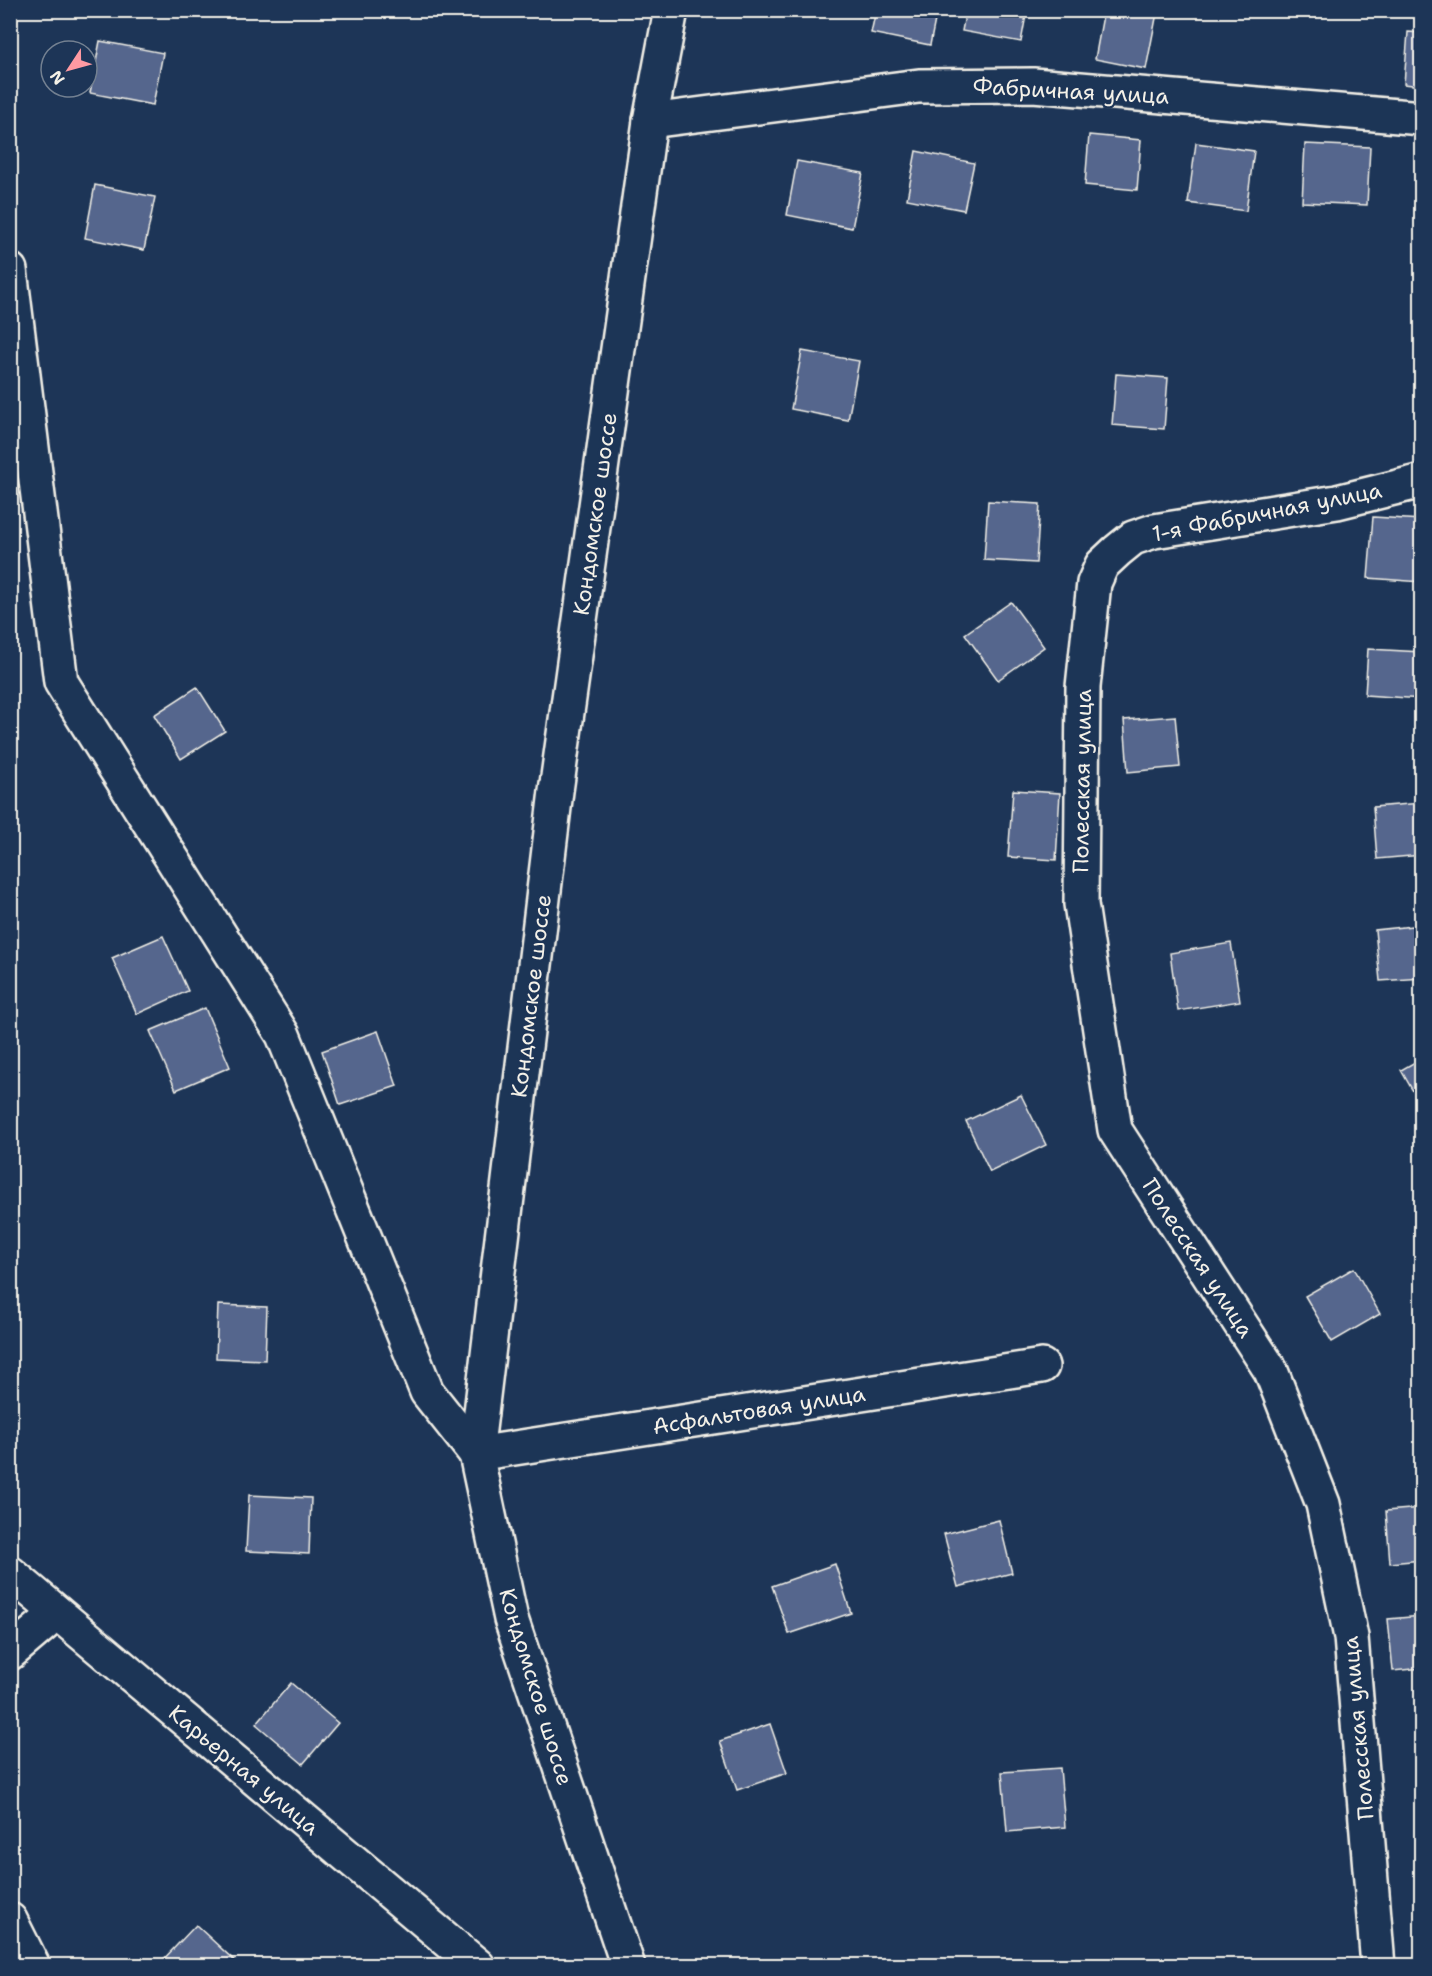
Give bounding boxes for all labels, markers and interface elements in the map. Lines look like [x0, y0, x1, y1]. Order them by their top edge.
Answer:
north arrow [39, 39, 99, 99]
text: N [45, 66, 69, 89]
street label: Фабричная улица [972, 71, 1170, 111]
street label: Кондомское шоссе [566, 411, 624, 617]
street label: 1-я Фабричная улица [1150, 475, 1385, 549]
street label: Полесская улица [1066, 688, 1098, 873]
street label: Кондомское шоссе [504, 893, 558, 1099]
street label: Полесская улица [1136, 1173, 1261, 1343]
street label: Асфальтовая улица [651, 1379, 868, 1441]
street label: Кондомское шоссе [492, 1585, 580, 1789]
street label: Полесская улица [1335, 1635, 1380, 1821]
street label: Карьерная улица [163, 1698, 326, 1842]

